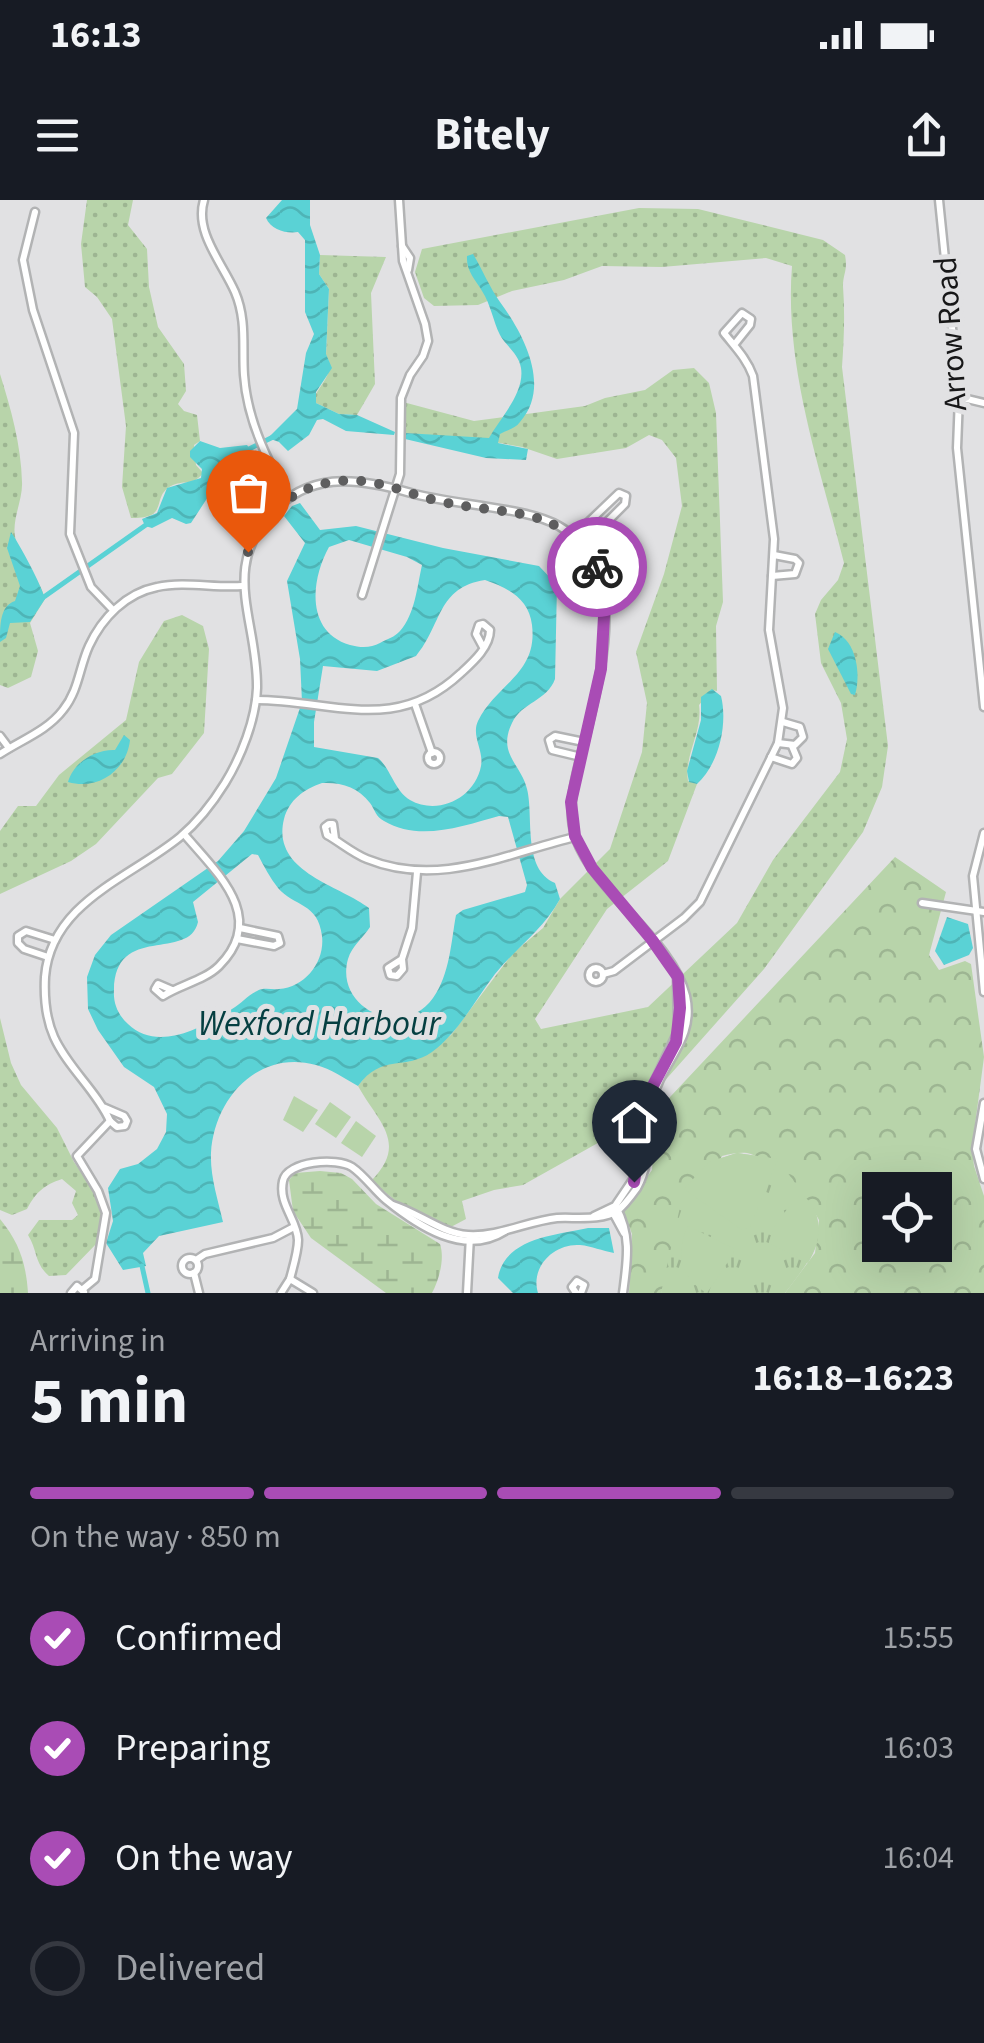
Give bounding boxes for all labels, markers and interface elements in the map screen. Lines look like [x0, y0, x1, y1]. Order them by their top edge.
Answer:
text: 16:13 [50, 8, 142, 62]
text: Bitely [434, 103, 550, 167]
icon: menu [30, 108, 85, 163]
icon: share [899, 108, 954, 163]
street label: Arrow Road [923, 255, 979, 413]
pin [206, 450, 291, 553]
icon: bag [221, 465, 276, 520]
courier [547, 517, 647, 617]
icon: bike [570, 540, 625, 595]
water label: Wexford Harbour [198, 999, 442, 1049]
pin [592, 1080, 677, 1183]
icon: home [607, 1095, 662, 1150]
map controls [862, 1172, 952, 1262]
button: locate [862, 1172, 952, 1262]
text: Arriving in [30, 1318, 166, 1364]
text: 16:18–16:23 [752, 1351, 954, 1405]
text: 5 min [30, 1355, 188, 1448]
text: On the way · 850 m [30, 1514, 281, 1560]
icon: check [30, 1611, 85, 1666]
text: Confirmed [115, 1611, 283, 1665]
text: 15:55 [882, 1615, 954, 1661]
icon: check [30, 1721, 85, 1776]
text: Preparing [115, 1721, 270, 1775]
text: 16:03 [882, 1725, 954, 1771]
icon: check [30, 1831, 85, 1886]
text: On the way [115, 1831, 292, 1885]
text: 16:04 [882, 1835, 954, 1881]
text: Delivered [115, 1941, 265, 1995]

